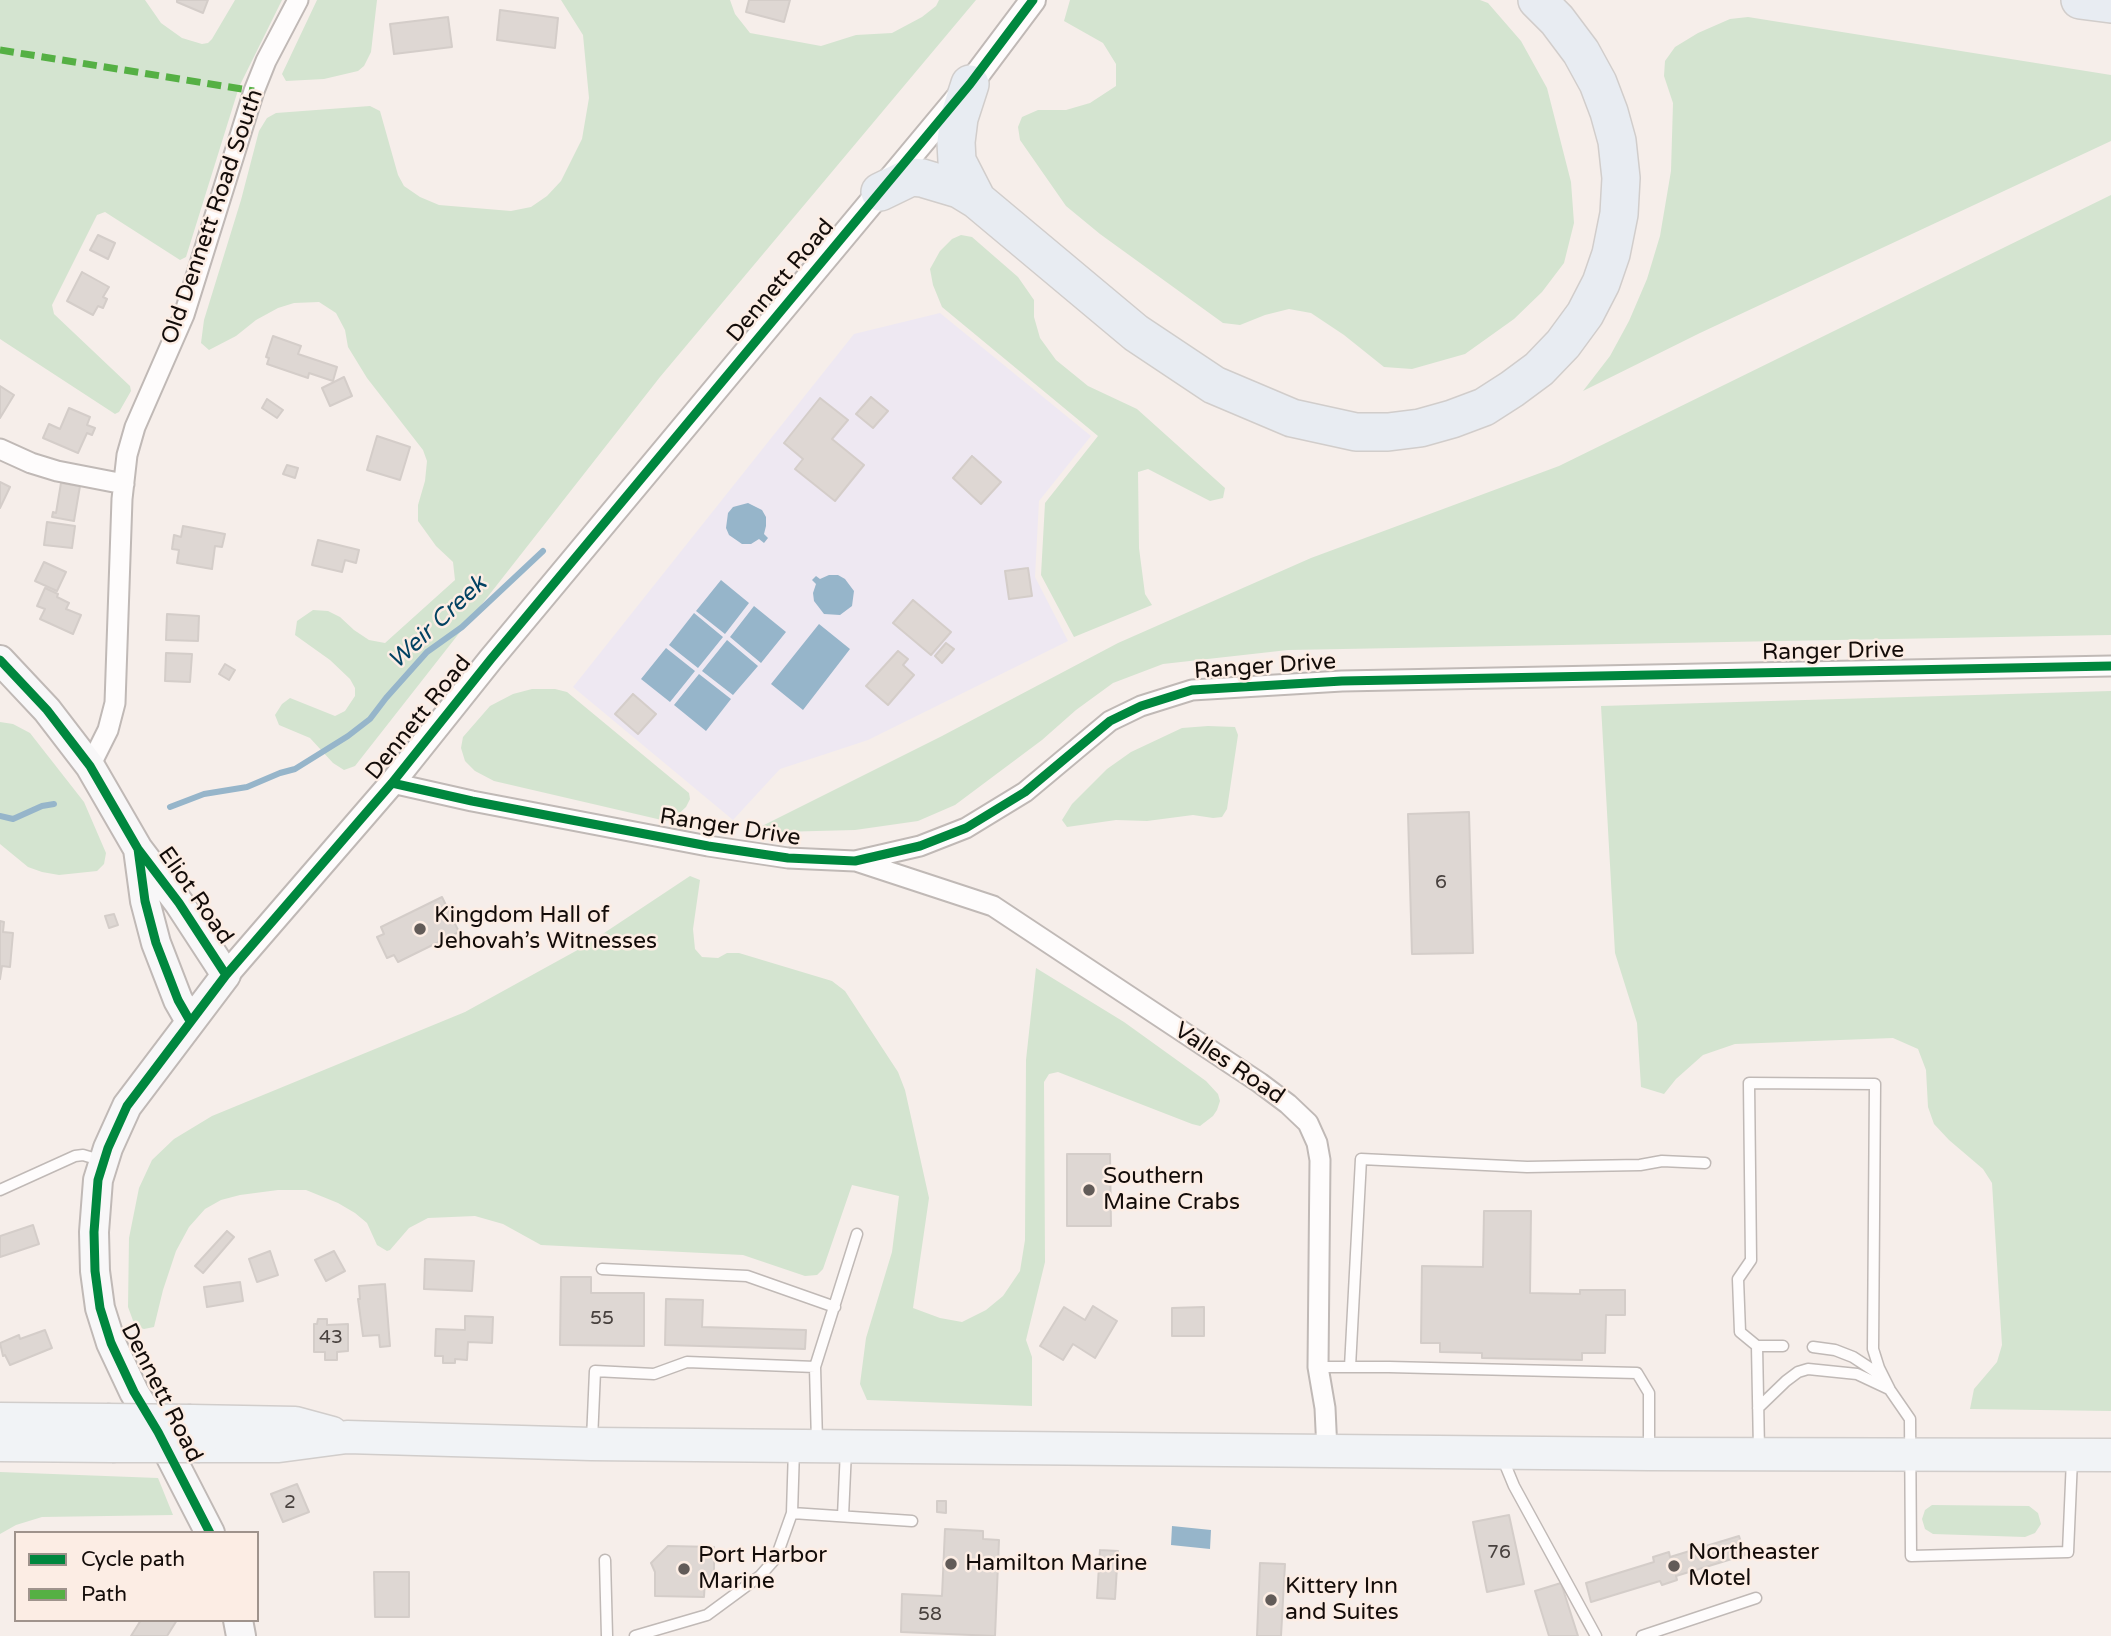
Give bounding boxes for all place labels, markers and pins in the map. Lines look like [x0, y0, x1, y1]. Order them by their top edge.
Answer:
place label: Kingdom Hall of Jehovah’s Witnesses [434, 902, 657, 956]
marker: Kingdom Hall of Jehovah’s Witnesses [412, 921, 428, 937]
place label: Southern Maine Crabs [1103, 1163, 1240, 1217]
marker: Southern Maine Crabs [1081, 1182, 1097, 1198]
place label: Northeaster Motel [1688, 1539, 1819, 1593]
place label: Port Harbor Marine [698, 1542, 827, 1596]
place label: Hamilton Marine [965, 1550, 1147, 1578]
marker: Hamilton Marine [943, 1556, 959, 1572]
marker: Northeaster Motel [1666, 1558, 1682, 1574]
marker: Port Harbor Marine [676, 1561, 692, 1577]
place label: Kittery Inn and Suites [1285, 1573, 1399, 1627]
marker: Kittery Inn and Suites [1263, 1592, 1279, 1608]

